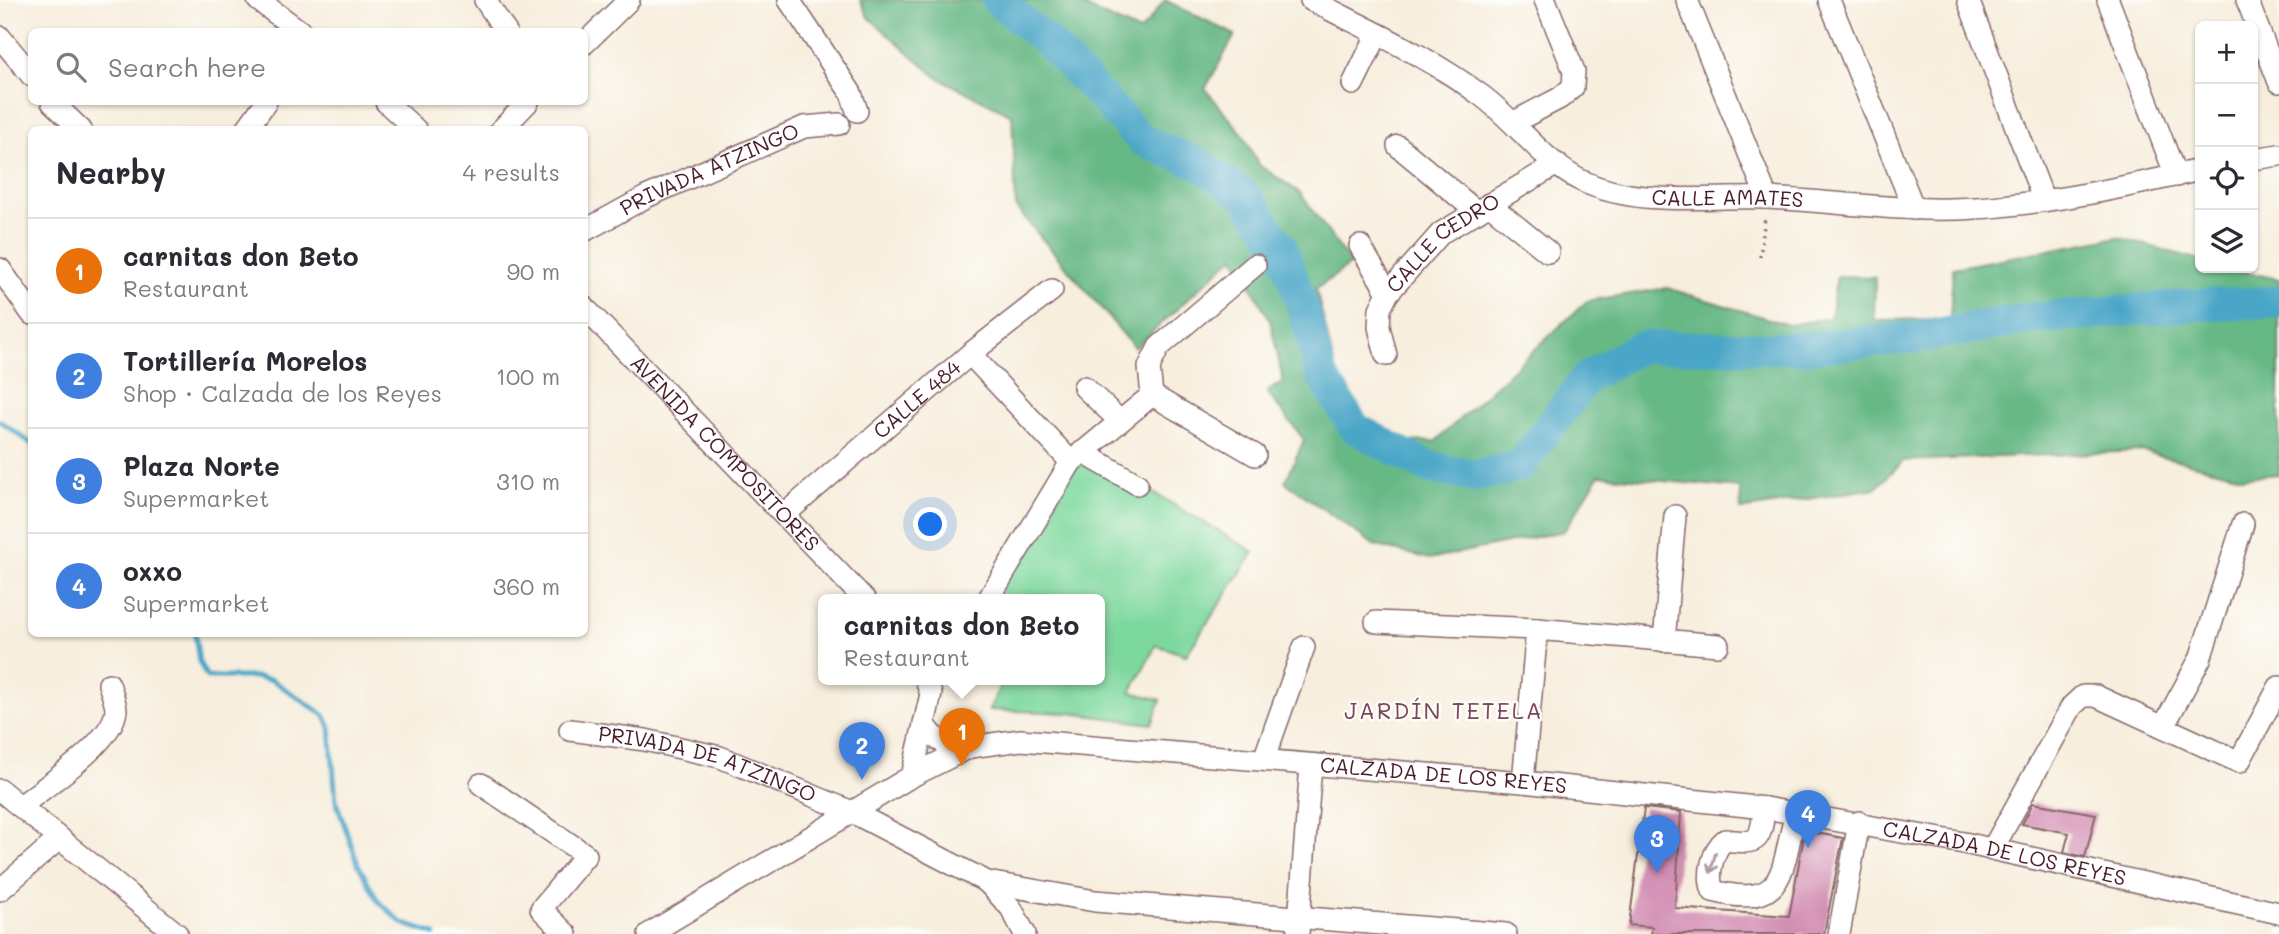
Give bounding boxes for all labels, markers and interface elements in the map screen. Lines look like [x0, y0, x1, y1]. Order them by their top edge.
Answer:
map controls [2195, 21, 2258, 273]
button: + [2195, 21, 2258, 84]
search box [28, 28, 588, 105]
icon: search [52, 48, 90, 86]
text: Search here [108, 50, 266, 84]
button: − [2195, 84, 2258, 147]
street label: PRIVADA ATZINGO [615, 116, 803, 221]
button: locate [2195, 147, 2258, 210]
text: Nearby [56, 152, 166, 192]
text: 4 results [463, 157, 560, 187]
street label: CALLE AMATES [1651, 183, 1804, 212]
street label: CALLE CEDRO [1380, 186, 1504, 298]
button: layers [2195, 210, 2258, 273]
text: carnitas don Beto [123, 239, 359, 273]
text: 1 [74, 256, 84, 286]
text: 90 m [507, 256, 560, 286]
text: Restaurant [123, 273, 249, 303]
text: Tortillería Morelos [123, 344, 367, 378]
street label: AVENIDA COMPOSITORES [625, 349, 826, 556]
street label: CALLE 484 [867, 352, 966, 444]
text: 2 [73, 361, 85, 391]
text: 100 m [496, 361, 560, 391]
text: Shop · Calzada de los Reyes [123, 378, 442, 408]
text: Plaza Norte [123, 449, 280, 483]
text: 3 [72, 466, 86, 496]
text: 310 m [496, 466, 560, 496]
text: Supermarket [123, 483, 269, 513]
your location [913, 507, 947, 541]
text: oxxo [123, 554, 182, 588]
text: 4 [72, 571, 86, 601]
text: 360 m [493, 571, 560, 601]
text: Supermarket [123, 588, 269, 618]
popup [818, 594, 1105, 685]
text: carnitas don Beto [844, 608, 1079, 642]
text: Restaurant [844, 642, 970, 672]
district label: JARDÍN TETELA [1344, 695, 1544, 725]
pin: 1 [939, 708, 985, 766]
street label: PRIVADA DE ATZINGO [597, 719, 821, 808]
pin: 2 [839, 722, 885, 780]
street label: CALZADA DE LOS REYES [1319, 750, 1568, 799]
pin: 4 [1785, 790, 1831, 848]
street label: CALZADA DE LOS REYES [1881, 814, 2129, 891]
pin: 3 [1634, 815, 1680, 873]
one-way arrow [1706, 851, 1719, 874]

